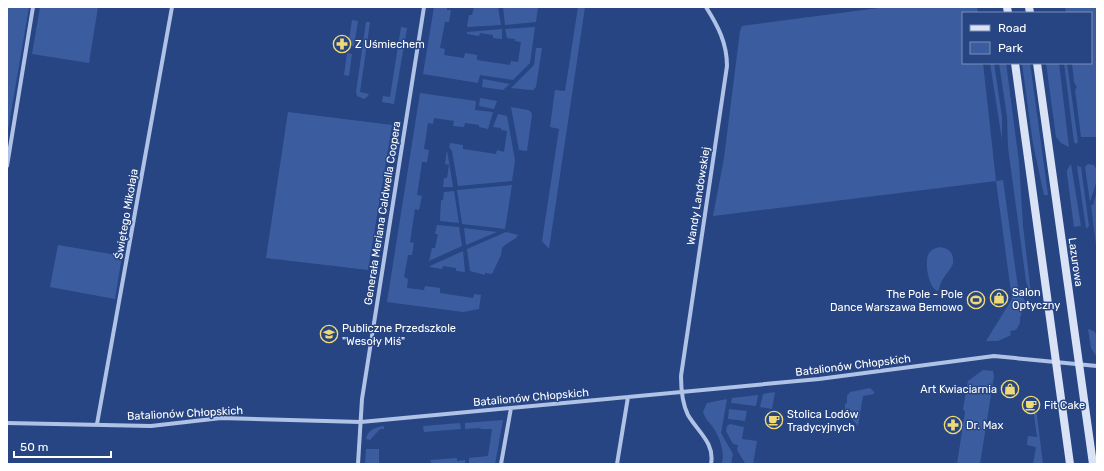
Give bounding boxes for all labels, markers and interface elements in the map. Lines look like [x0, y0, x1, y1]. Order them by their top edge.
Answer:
legend [962, 12, 1092, 64]
text: Road [998, 21, 1026, 35]
pharmacy icon: Z Uśmiechem [332, 34, 352, 54]
place label: Z Uśmiechem [355, 38, 425, 51]
text: Park [998, 41, 1024, 55]
street label: Generała Meriana Caldwella Coopera [362, 120, 403, 306]
street label: Wandy Landowskiej [684, 146, 713, 246]
street label: Świętego Mikołaja [112, 168, 141, 260]
street label: Lazurowa [1066, 237, 1085, 287]
place label: Salon Optyczny [1012, 286, 1060, 312]
place label: The Pole - Pole Dance Warszawa Bemowo [830, 288, 963, 314]
shop icon: Salon Optyczny [989, 288, 1009, 308]
sports icon: The Pole - Pole Dance Warszawa Bemowo [966, 290, 986, 310]
place label: Publiczne Przedszkole "Wesoły Miś" [342, 322, 456, 348]
school or university icon: Publiczne Przedszkole "Wesoły Miś" [319, 324, 339, 344]
street label: Batalionów Chłopskich [795, 352, 911, 379]
shop icon: Art Kwiaciarnia [1000, 379, 1020, 399]
place label: Art Kwiaciarnia [920, 383, 997, 396]
street label: Batalionów Chłopskich [473, 386, 589, 409]
cafe icon: Fit Cake [1021, 395, 1041, 415]
place label: Fit Cake [1044, 399, 1085, 412]
street label: Batalionów Chłopskich [127, 404, 243, 423]
place label: Stolica Lodów Tradycyjnych [787, 408, 859, 434]
cafe icon: Stolica Lodów Tradycyjnych [764, 410, 784, 430]
pharmacy icon: Dr. Max [943, 415, 963, 435]
place label: Dr. Max [966, 419, 1003, 432]
scale bar [14, 433, 111, 459]
text: 50 m [20, 440, 48, 454]

